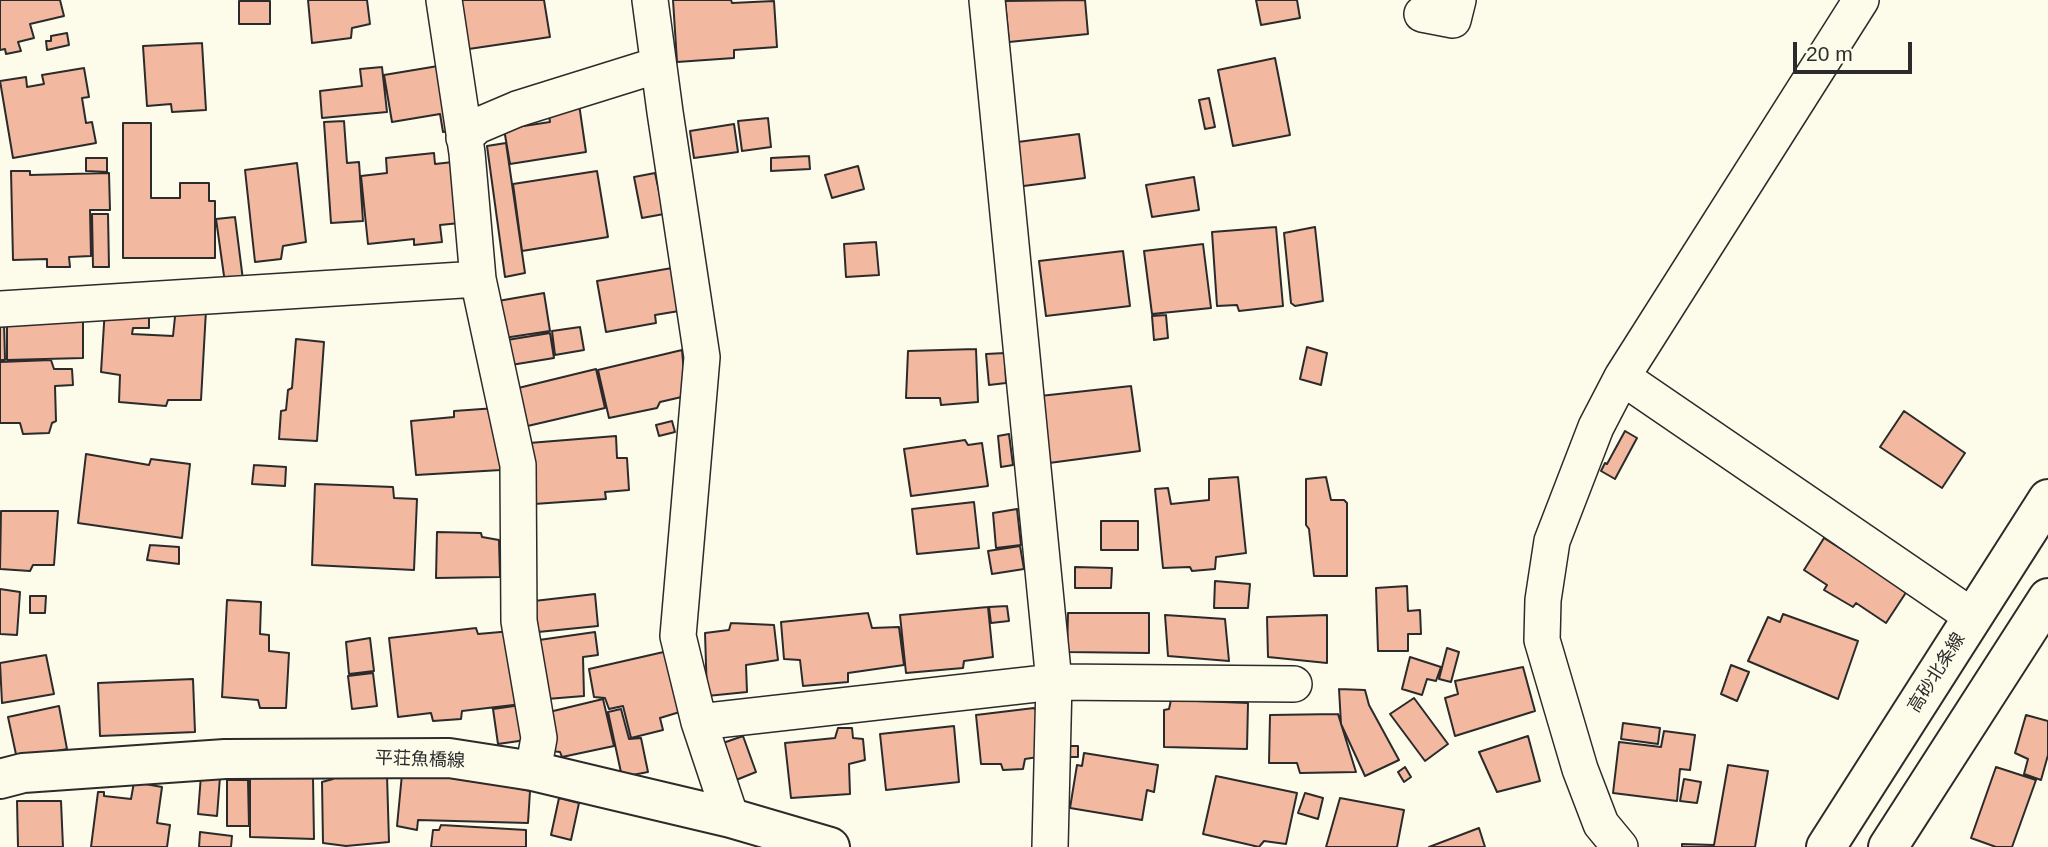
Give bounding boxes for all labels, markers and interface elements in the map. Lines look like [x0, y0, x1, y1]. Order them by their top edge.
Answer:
scale bar [1796, 28, 1915, 72]
text: 20 m [1806, 42, 1853, 65]
street label: 高砂北条線 [1904, 629, 1970, 717]
street label: 平荘魚橋線 [375, 748, 465, 772]

